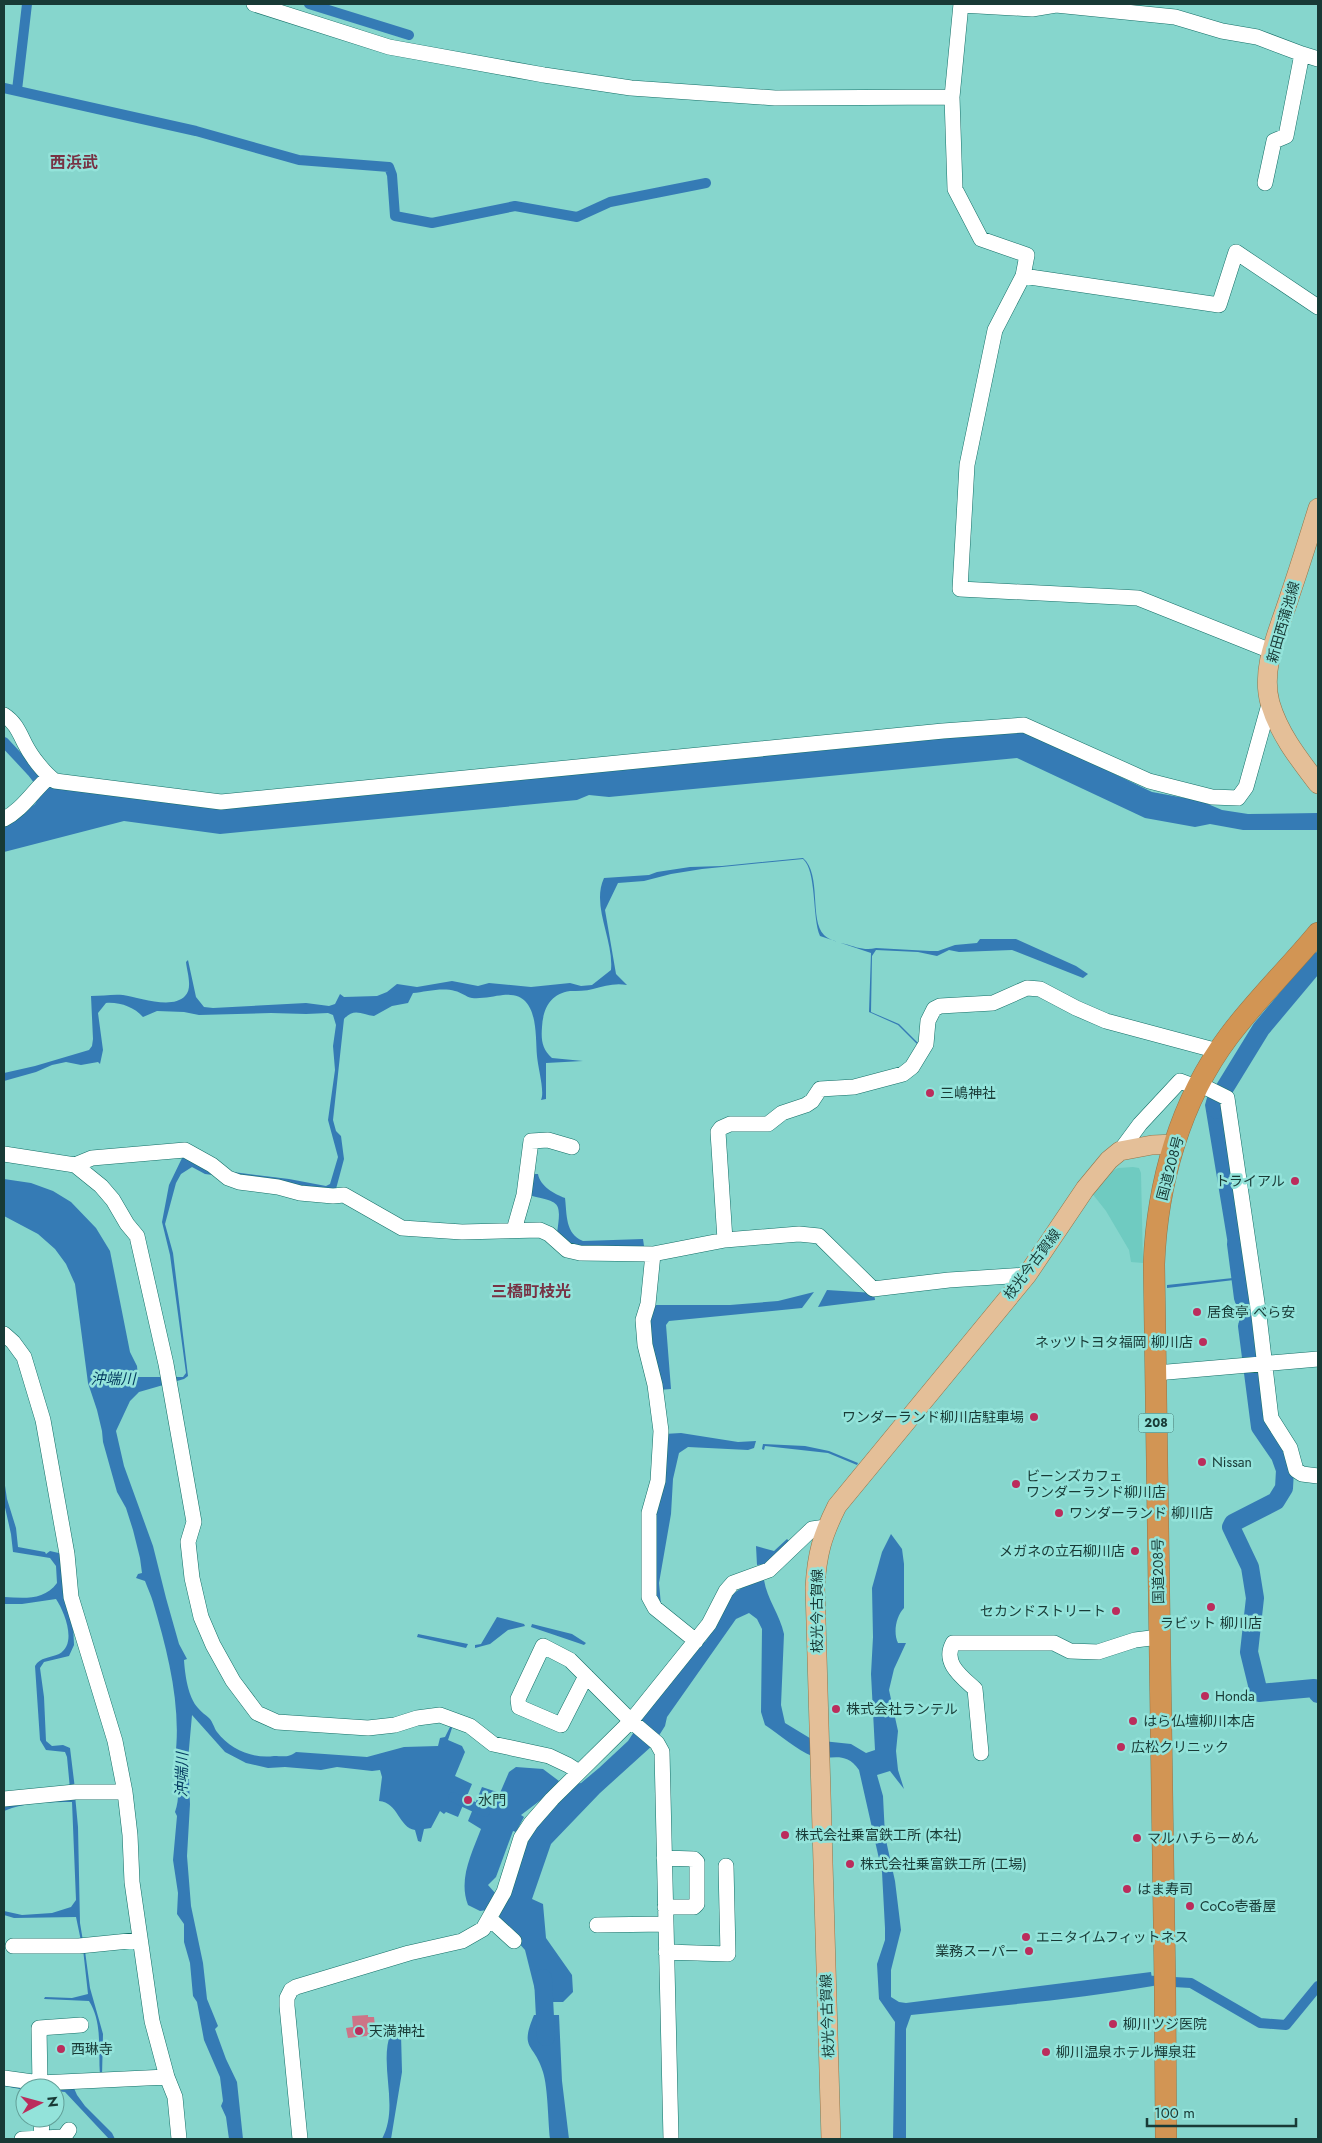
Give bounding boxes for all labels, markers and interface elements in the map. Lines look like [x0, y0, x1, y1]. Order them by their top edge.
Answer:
district label: 西浜武 [50, 151, 98, 174]
street label: 新田西蒲池線 [1262, 579, 1304, 665]
place label: 三嶋神社 [940, 1083, 996, 1103]
marker: 三嶋神社 [924, 1087, 936, 1099]
street label: 国道208号 [1152, 1134, 1188, 1202]
place label: トライアル [1215, 1171, 1285, 1191]
marker: トライアル [1289, 1175, 1301, 1187]
street label: 枝光今古賀線 [999, 1224, 1065, 1304]
district label: 三橋町枝光 [491, 1280, 571, 1303]
place label: 居食亭 べら安 [1207, 1302, 1295, 1322]
marker: 居食亭 べら安 [1191, 1306, 1203, 1318]
place label: ネッツトヨタ福岡 柳川店 [1035, 1332, 1193, 1352]
marker: ネッツトヨタ福岡 柳川店 [1197, 1336, 1209, 1348]
water label: 沖端川 [90, 1368, 137, 1390]
place label: ワンダーランド柳川店駐車場 [842, 1407, 1024, 1427]
marker: ワンダーランド柳川店駐車場 [1028, 1411, 1040, 1423]
road number: 208 [1138, 1414, 1174, 1432]
place label: Nissan [1212, 1452, 1252, 1472]
marker: Nissan [1196, 1456, 1208, 1468]
place label: ビーンズカフェ ワンダーランド柳川店 [1026, 1466, 1166, 1502]
marker: ビーンズカフェ ワンダーランド柳川店 [1010, 1478, 1022, 1490]
place label: ワンダーランド 柳川店 [1069, 1503, 1213, 1523]
marker: ワンダーランド 柳川店 [1053, 1507, 1065, 1519]
street label: 国道208号 [1147, 1538, 1169, 1604]
place label: メガネの立石柳川店 [999, 1541, 1125, 1561]
marker: メガネの立石柳川店 [1129, 1545, 1141, 1557]
street label: 枝光今古賀線 [807, 1569, 827, 1653]
place label: セカンドストリート [980, 1601, 1106, 1621]
marker: ラビット 柳川店 [1205, 1601, 1217, 1613]
marker: セカンドストリート [1110, 1605, 1122, 1617]
place label: ラビット 柳川店 [1160, 1613, 1262, 1633]
place label: Honda [1215, 1686, 1255, 1706]
marker: Honda [1199, 1690, 1211, 1702]
place label: 株式会社ランテル [846, 1699, 958, 1719]
marker: 株式会社ランテル [830, 1703, 842, 1715]
place label: はら仏壇柳川本店 [1143, 1711, 1255, 1731]
marker: はら仏壇柳川本店 [1127, 1715, 1139, 1727]
place label: 広松クリニック [1131, 1737, 1229, 1757]
marker: 広松クリニック [1115, 1741, 1127, 1753]
water label: 沖端川 [171, 1750, 193, 1798]
place label: 水門 [478, 1790, 506, 1810]
marker: 水門 [462, 1794, 474, 1806]
place label: 株式会社乗富鉄工所 (本社) [795, 1825, 962, 1845]
place label: マルハチらーめん [1147, 1828, 1259, 1848]
marker: 株式会社乗富鉄工所 (本社) [779, 1829, 791, 1841]
marker: マルハチらーめん [1131, 1832, 1143, 1844]
place label: 株式会社乗富鉄工所 (工場) [860, 1854, 1027, 1874]
marker: 株式会社乗富鉄工所 (工場) [844, 1858, 856, 1870]
place label: はま寿司 [1137, 1879, 1193, 1899]
marker: はま寿司 [1121, 1883, 1133, 1895]
place label: CoCo壱番屋 [1200, 1896, 1276, 1916]
marker: CoCo壱番屋 [1184, 1900, 1196, 1912]
place label: エニタイムフィットネス [1036, 1927, 1189, 1947]
marker: エニタイムフィットネス [1020, 1931, 1032, 1943]
place label: 業務スーパー [935, 1941, 1019, 1961]
marker: 業務スーパー [1023, 1945, 1035, 1957]
street label: 枝光今古賀線 [816, 1974, 838, 2058]
place label: 柳川ツジ医院 [1123, 2014, 1207, 2034]
marker: 柳川ツジ医院 [1107, 2018, 1119, 2030]
place label: 天満神社 [369, 2021, 425, 2041]
marker: 天満神社 [353, 2025, 365, 2037]
place label: 西琳寺 [71, 2039, 113, 2059]
place label: 柳川温泉ホテル輝泉荘 [1056, 2042, 1196, 2062]
marker: 西琳寺 [55, 2043, 67, 2055]
marker: 柳川温泉ホテル輝泉荘 [1040, 2046, 1052, 2058]
north arrow [15, 2078, 65, 2128]
text: N [42, 2095, 63, 2108]
scale bar [1147, 2096, 1296, 2128]
text: 100 m [1154, 2102, 1195, 2124]

